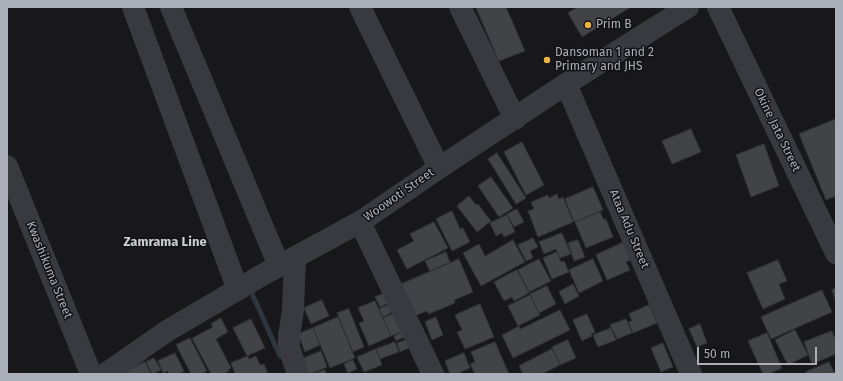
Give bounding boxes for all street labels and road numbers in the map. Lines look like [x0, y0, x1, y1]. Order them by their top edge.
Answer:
street label: Okine Jata Street [751, 86, 803, 174]
street label: Woowoti Street [361, 165, 437, 225]
street label: Ataa Adu Street [606, 187, 652, 271]
street label: Kwashikuma Street [23, 219, 75, 321]

